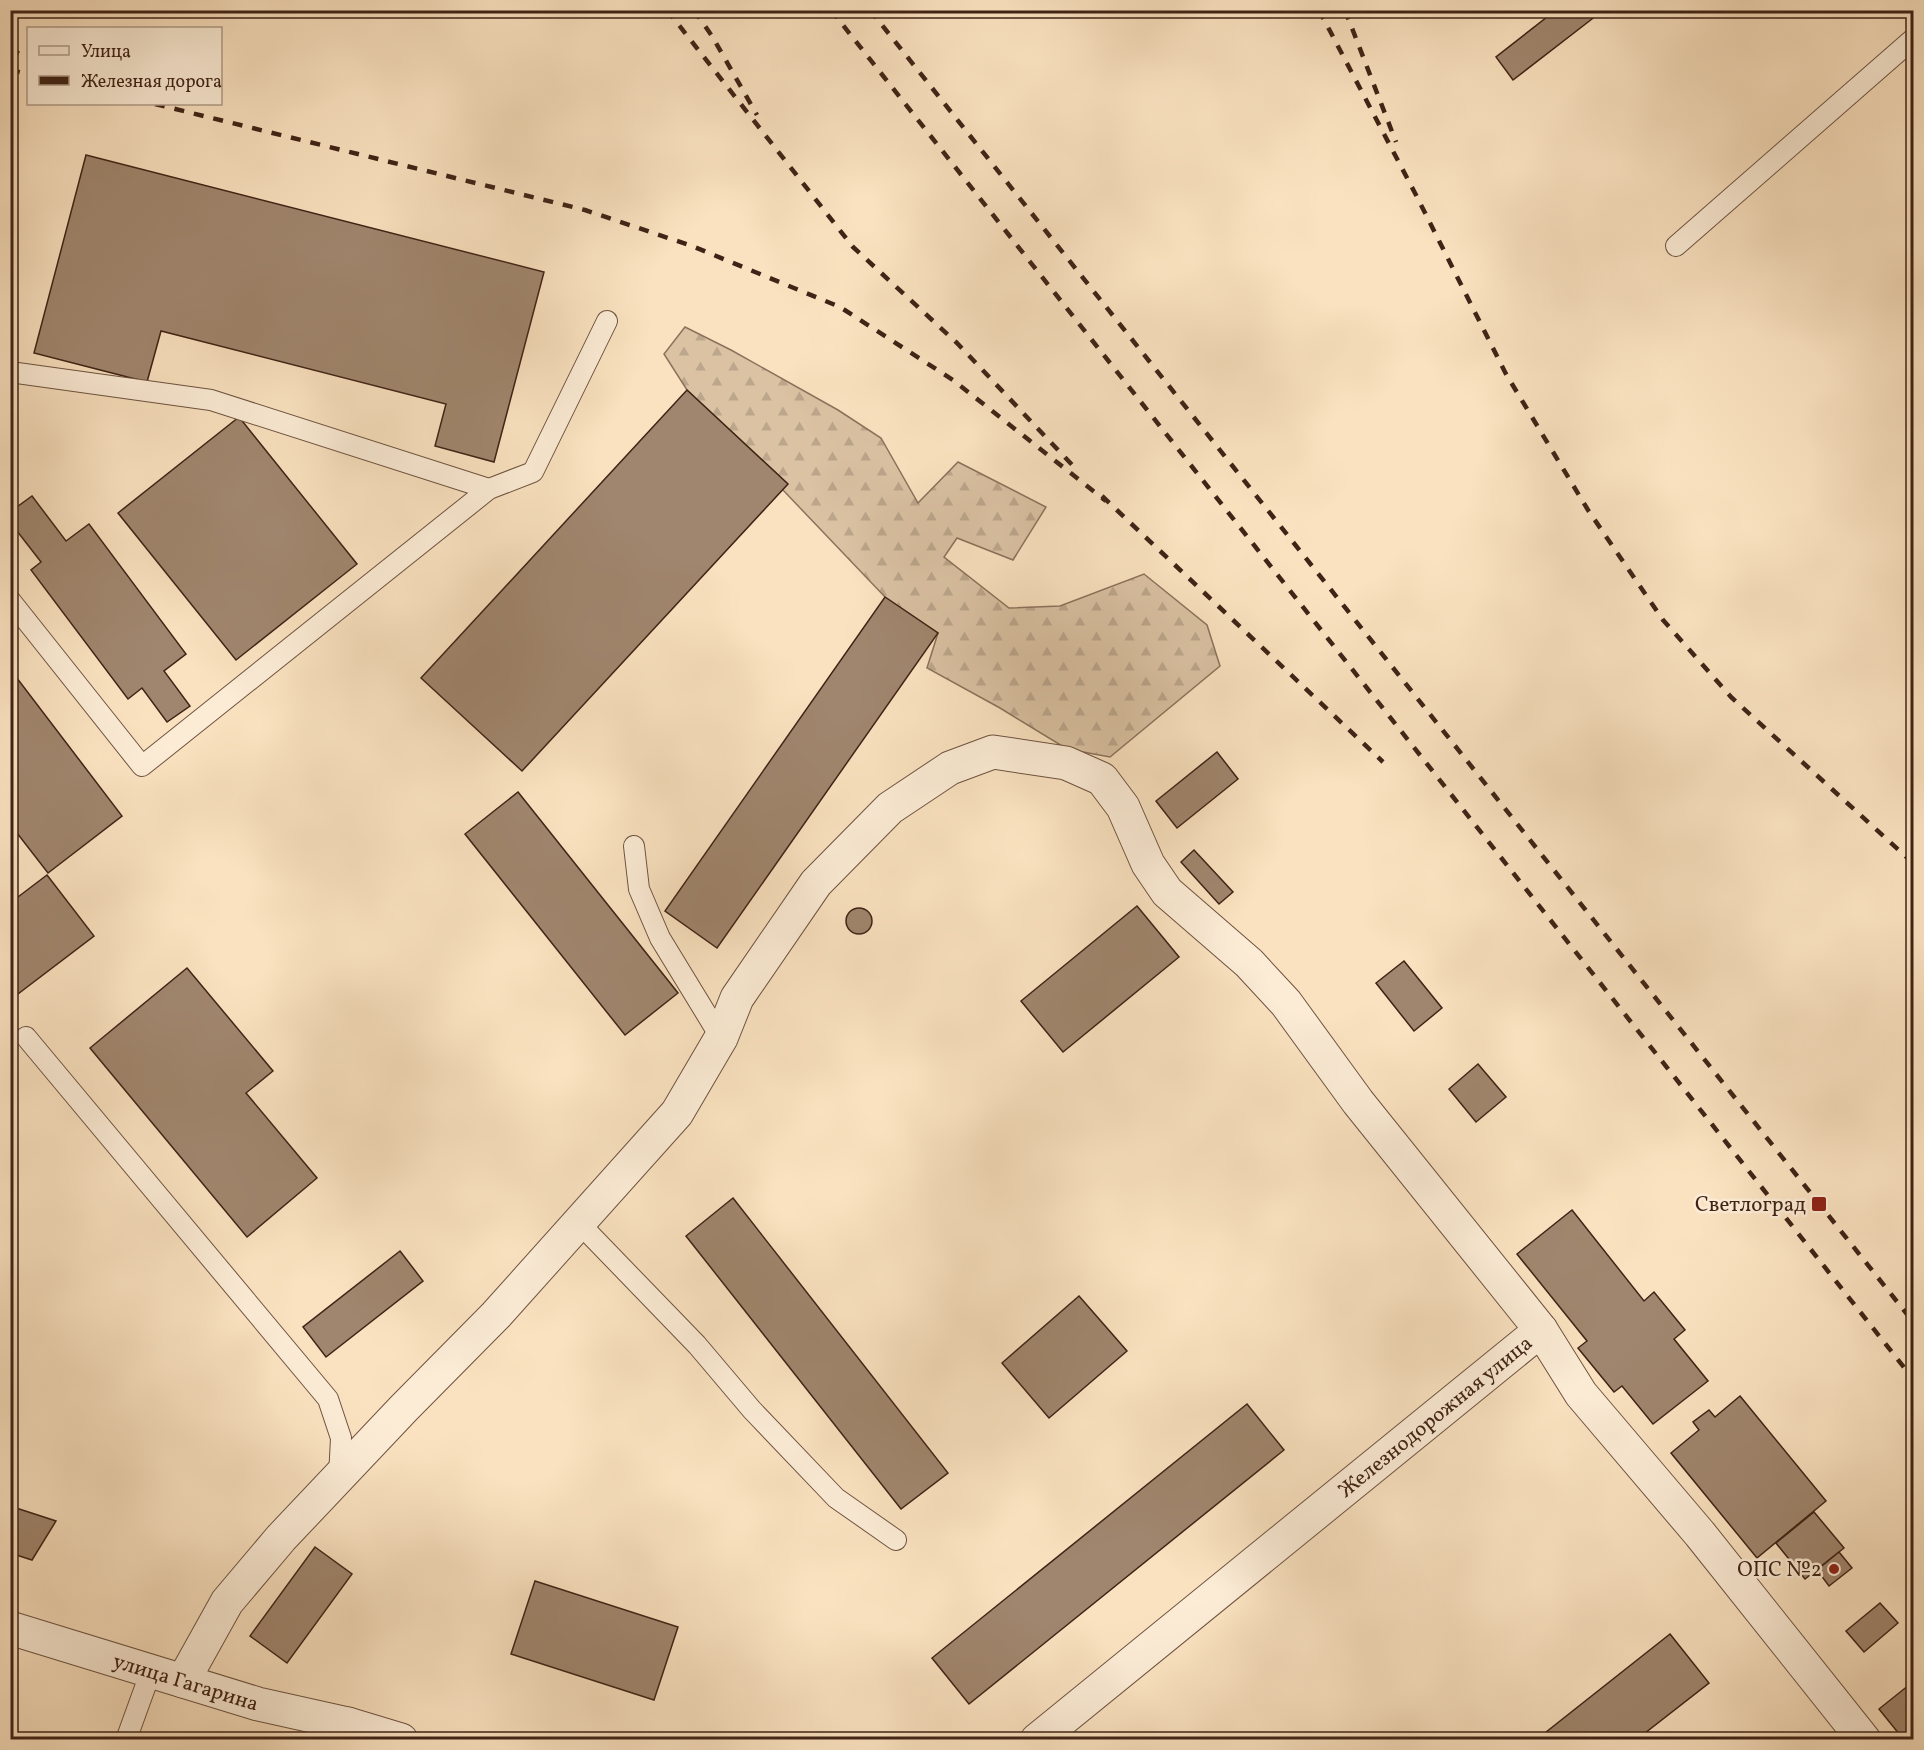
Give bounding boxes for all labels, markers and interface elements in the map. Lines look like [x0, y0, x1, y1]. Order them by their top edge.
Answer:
legend [27, 27, 222, 105]
text: Улица [81, 40, 131, 65]
text: Железная дорога [81, 70, 222, 95]
place label: Светлоград [1695, 1191, 1806, 1220]
marker: Светлоград [1810, 1195, 1828, 1213]
street label: Железнодорожная улица [1333, 1330, 1539, 1505]
place label: ОПС №2 [1737, 1556, 1822, 1585]
marker: ОПС №2 [1827, 1562, 1841, 1576]
street label: улица Гагарина [109, 1647, 262, 1719]

